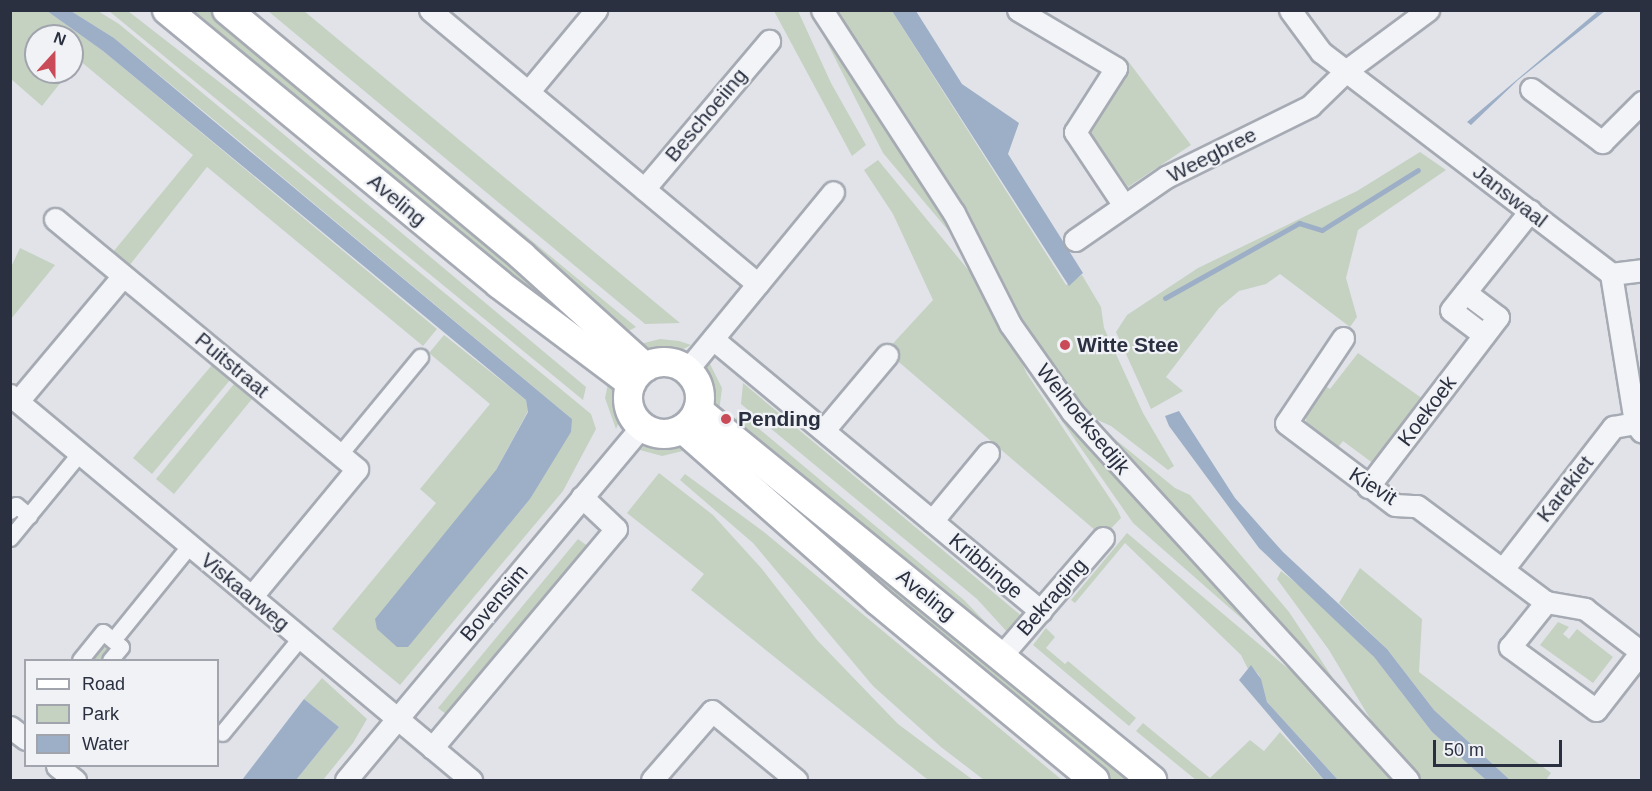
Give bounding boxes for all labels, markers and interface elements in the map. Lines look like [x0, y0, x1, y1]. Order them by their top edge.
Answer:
north arrow [24, 24, 84, 84]
text: N [51, 29, 68, 49]
street label: Beschoeiing [660, 63, 752, 167]
street label: Weegbree [1163, 122, 1261, 188]
street label: Janswaal [1468, 159, 1552, 233]
street label: Aveling [363, 168, 431, 232]
street label: Puitstraat [190, 327, 274, 403]
place label: Witte Stee [1077, 332, 1178, 358]
marker: Witte Stee [1058, 338, 1072, 352]
street label: Welhoeksedijk [1031, 359, 1135, 479]
street label: Koekoek [1392, 371, 1462, 451]
place label: Pending [738, 406, 821, 432]
marker: Pending [719, 412, 733, 426]
street label: Karekiet [1531, 451, 1599, 527]
street label: Kievit [1345, 462, 1401, 510]
street label: Kribbinge [944, 528, 1028, 604]
street label: Viskaarweg [195, 548, 295, 636]
street label: Bekraging [1011, 553, 1093, 641]
street label: Bovensim [455, 560, 533, 646]
street label: Aveling [891, 564, 961, 626]
legend [24, 659, 219, 767]
text: Road [82, 674, 125, 694]
text: Park [82, 704, 119, 724]
scale bar [1436, 728, 1565, 766]
text: Water [82, 734, 129, 754]
text: 50 m [1444, 740, 1484, 760]

